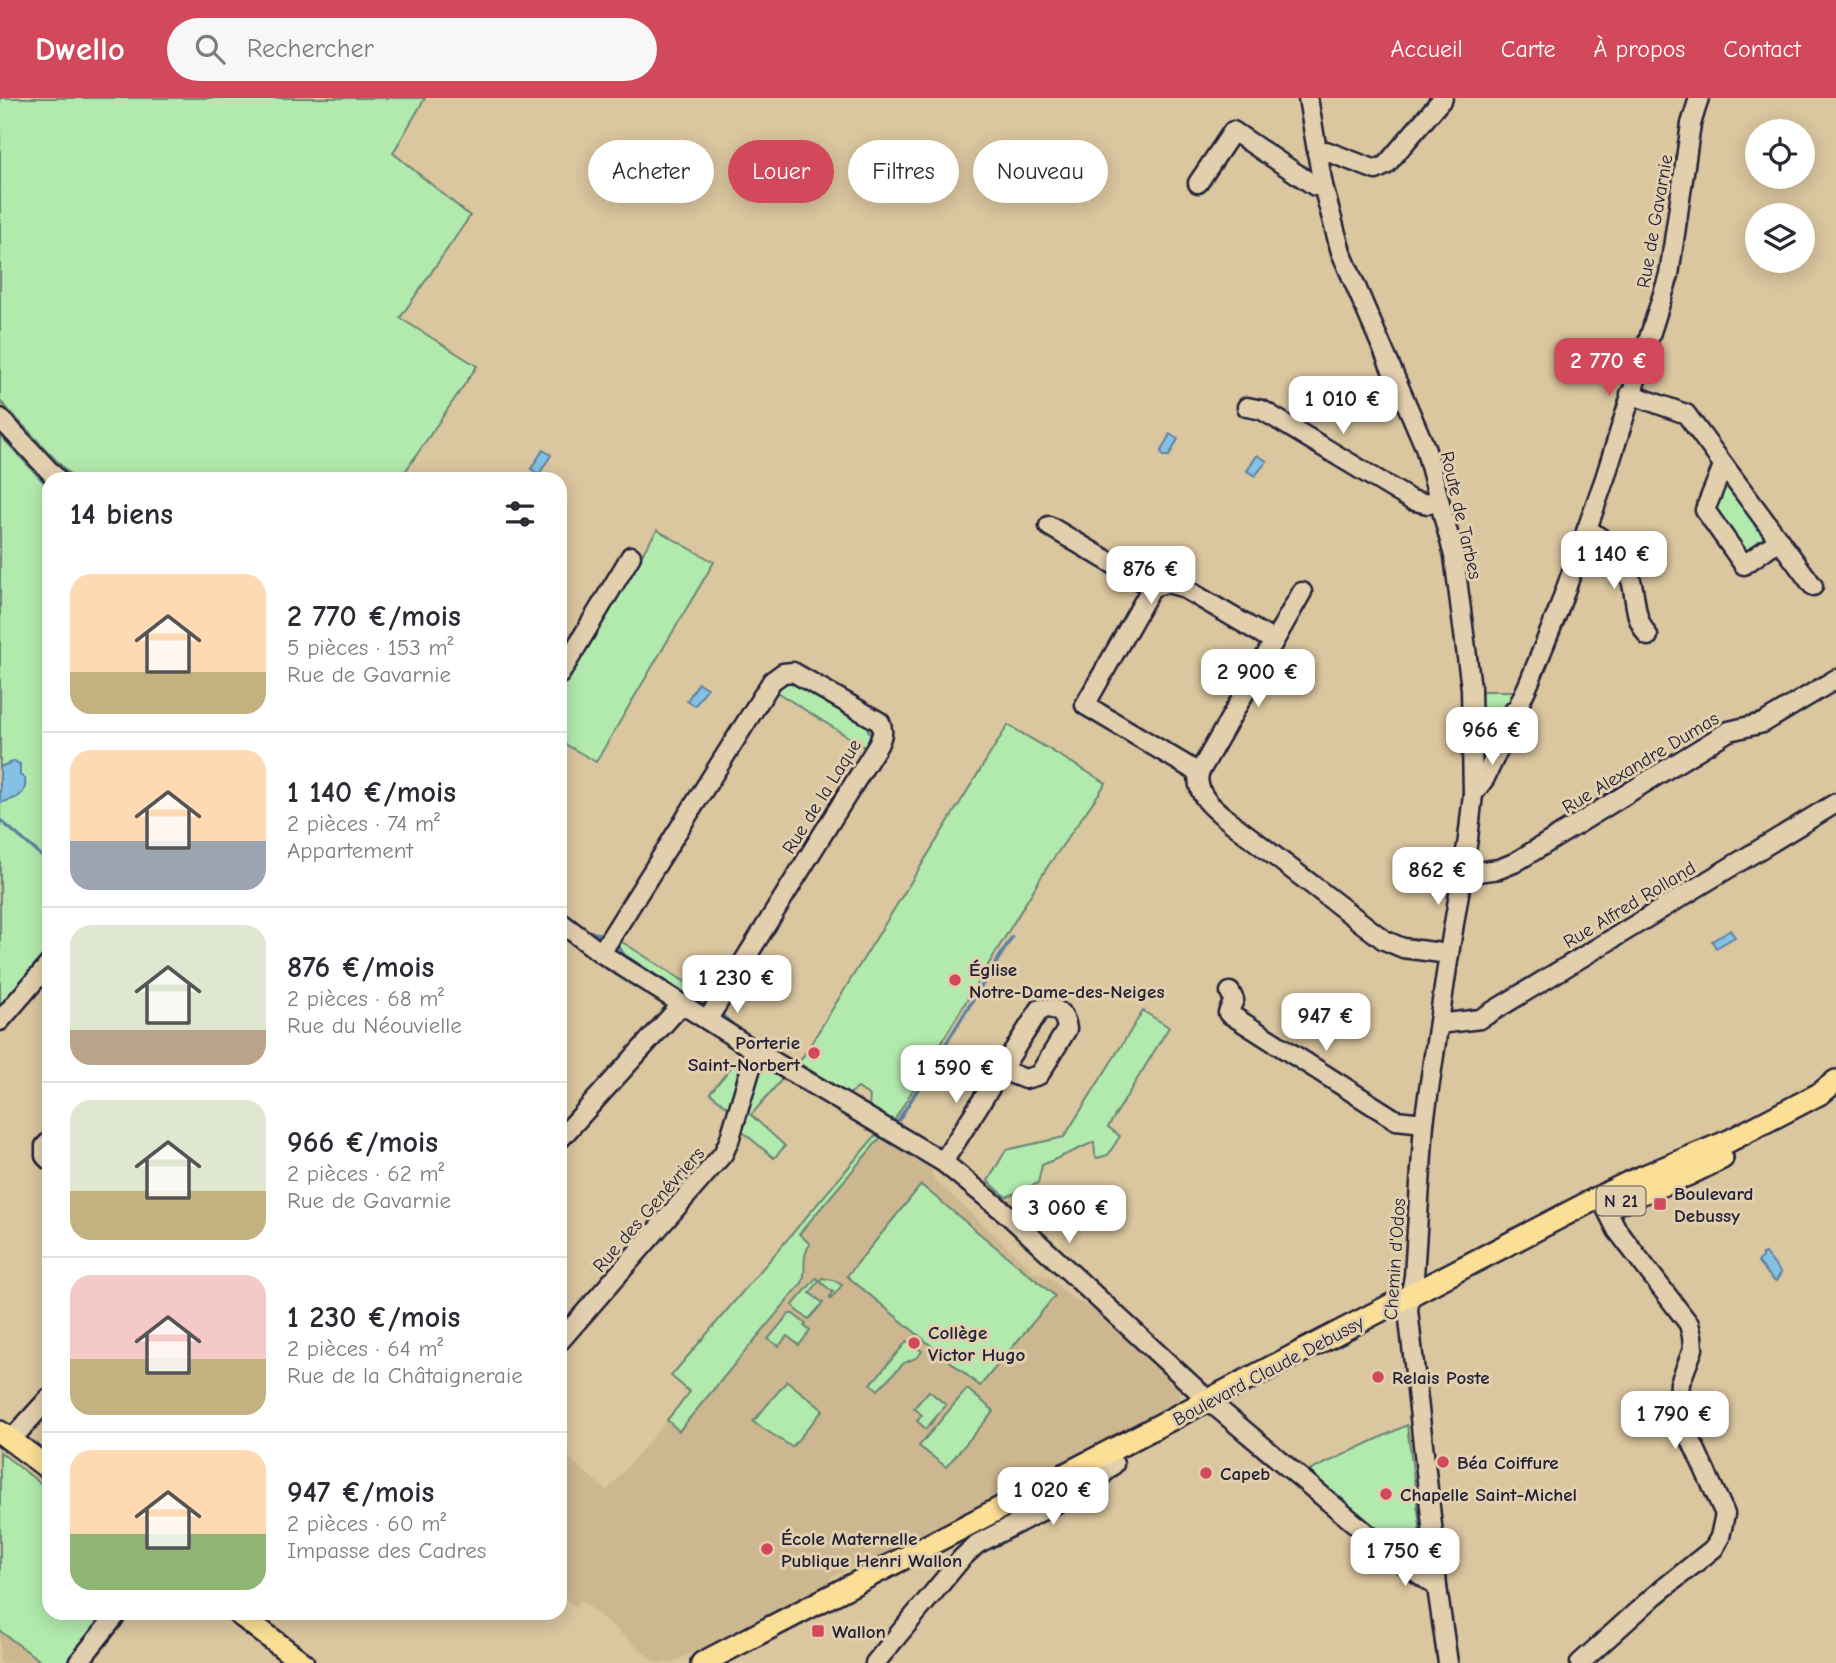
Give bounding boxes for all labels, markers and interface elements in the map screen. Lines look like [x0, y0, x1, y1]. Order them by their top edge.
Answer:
search box [167, 18, 657, 81]
text: Dwello [35, 30, 125, 68]
icon: search [191, 30, 229, 68]
text: Rechercher [247, 34, 374, 64]
text: Accueil [1391, 35, 1463, 63]
text: Carte [1501, 35, 1556, 63]
text: À propos [1594, 35, 1685, 63]
text: Contact [1723, 35, 1801, 63]
map controls [1745, 119, 1815, 273]
button: locate [1745, 119, 1815, 189]
chip: Acheter [588, 140, 714, 203]
chip: Louer [728, 140, 834, 203]
chip: Filtres [848, 140, 959, 203]
chip: Nouveau [973, 140, 1108, 203]
street label: Rue de Gavarnie [1632, 153, 1678, 290]
button: layers [1745, 203, 1815, 273]
pin: 2 770 € [1544, 338, 1674, 398]
text: 2 770 € [1570, 347, 1648, 374]
pin: 1 010 € [1278, 376, 1408, 436]
text: 1 010 € [1305, 385, 1381, 412]
street label: Route de Tarbes [1436, 449, 1486, 581]
icon: filters [501, 495, 539, 533]
text: 14 biens [70, 497, 173, 532]
pin: 1 140 € [1549, 532, 1679, 591]
text: 1 140 € [1577, 540, 1651, 567]
pin: 876 € [1102, 546, 1200, 606]
text: 876 € [1122, 555, 1180, 582]
text: 2 770 €/mois [287, 599, 461, 634]
icon: home [126, 602, 210, 686]
text: 5 pièces · 153 m² [287, 634, 453, 661]
pin: 2 900 € [1193, 650, 1323, 709]
text: 2 900 € [1217, 658, 1299, 685]
text: Rue de Gavarnie [287, 661, 451, 688]
street label: Rue Alexandre Dumas [1558, 707, 1723, 818]
pin: 966 € [1443, 708, 1541, 767]
text: 966 € [1462, 716, 1522, 743]
street label: Rue de la Laque [778, 735, 866, 858]
text: 1 140 €/mois [287, 775, 456, 810]
icon: home [126, 778, 210, 862]
text: 2 pièces · 74 m² [287, 810, 440, 837]
text: Appartement [287, 837, 413, 864]
pin: 862 € [1389, 848, 1487, 907]
text: 862 € [1408, 856, 1468, 883]
street label: Rue Alfred Rolland [1559, 857, 1700, 953]
text: 876 €/mois [287, 950, 434, 985]
icon: home [126, 953, 210, 1037]
pin: 1 230 € [672, 956, 802, 1015]
place label: Église Notre-Dame-des-Neiges [969, 959, 1165, 1003]
text: 1 230 € [698, 964, 776, 991]
marker: Église Notre-Dame-des-Neiges [947, 972, 963, 988]
text: 2 pièces · 68 m² [287, 985, 444, 1012]
pin: 947 € [1277, 993, 1375, 1053]
text: 947 € [1297, 1002, 1355, 1029]
text: Rue du Néouvielle [287, 1012, 462, 1039]
place label: Porterie Saint-Norbert [688, 1032, 801, 1076]
marker: Porterie Saint-Norbert [806, 1045, 822, 1061]
pin: 1 590 € [891, 1046, 1021, 1105]
text: 1 590 € [917, 1054, 995, 1081]
text: 966 €/mois [287, 1125, 438, 1160]
icon: home [126, 1128, 210, 1212]
street label: Rue des Genévriers [588, 1143, 709, 1277]
text: 2 pièces · 62 m² [287, 1160, 444, 1187]
place label: Boulevard Debussy [1674, 1183, 1754, 1227]
pin: 3 060 € [1004, 1186, 1134, 1245]
road number: N 21 [1596, 1186, 1646, 1216]
text: Rue de Gavarnie [287, 1187, 451, 1214]
text: 3 060 € [1028, 1194, 1110, 1221]
marker: Boulevard Debussy [1652, 1196, 1668, 1212]
street label: Chemin d'Odos [1380, 1197, 1410, 1321]
text: 1 230 €/mois [287, 1300, 460, 1335]
icon: home [126, 1303, 210, 1387]
street label: Boulevard Claude Debussy [1169, 1311, 1368, 1431]
place label: Collège Victor Hugo [928, 1322, 1026, 1366]
text: 2 pièces · 64 m² [287, 1335, 443, 1362]
marker: Collège Victor Hugo [906, 1335, 922, 1351]
text: Rue de la Châtaigneraie [287, 1362, 523, 1389]
place label: Relais Poste [1392, 1367, 1490, 1389]
marker: Relais Poste [1370, 1369, 1386, 1385]
pin: 1 790 € [1610, 1392, 1740, 1451]
text: 1 790 € [1637, 1400, 1713, 1427]
place label: Béa Coiffure [1457, 1452, 1559, 1474]
marker: Béa Coiffure [1435, 1454, 1451, 1470]
place label: Capeb [1220, 1463, 1270, 1485]
marker: Capeb [1198, 1465, 1214, 1481]
pin: 1 020 € [988, 1468, 1118, 1527]
text: 947 €/mois [287, 1475, 434, 1510]
text: 1 020 € [1013, 1476, 1093, 1503]
icon: home [126, 1478, 210, 1562]
place label: Chapelle Saint-Michel [1400, 1484, 1577, 1506]
marker: Chapelle Saint-Michel [1378, 1486, 1394, 1502]
text: 2 pièces · 60 m² [287, 1510, 446, 1537]
place label: École Maternelle Publique Henri Wallon [781, 1528, 962, 1572]
pin: 1 750 € [1340, 1528, 1470, 1588]
text: Impasse des Cadres [287, 1537, 486, 1564]
text: 1 750 € [1367, 1537, 1443, 1564]
marker: École Maternelle Publique Henri Wallon [759, 1541, 775, 1557]
place label: Wallon [832, 1621, 886, 1643]
marker: Wallon [810, 1623, 826, 1639]

